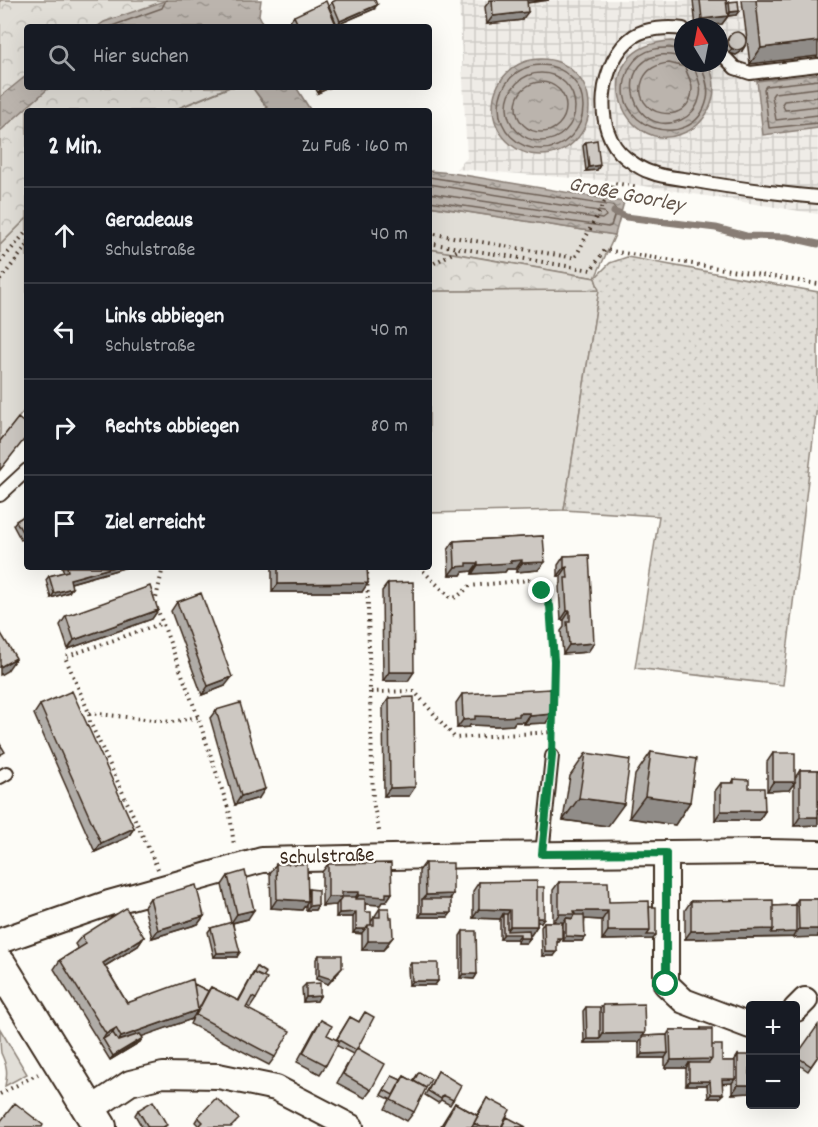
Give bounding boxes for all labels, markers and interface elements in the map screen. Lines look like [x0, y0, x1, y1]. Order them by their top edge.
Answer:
north arrow [674, 18, 728, 72]
search box [24, 24, 432, 90]
icon: search [45, 41, 78, 74]
text: Hier suchen [93, 42, 189, 73]
text: 2 Min. [48, 129, 102, 166]
text: Zu Fuß · 160 m [302, 133, 408, 161]
water label: Große Goorley [566, 170, 689, 223]
text: Geradeaus [105, 206, 193, 237]
icon: ahead [48, 219, 81, 252]
text: 40 m [370, 221, 408, 249]
text: Schulstraße [105, 237, 195, 265]
text: Links abbiegen [105, 302, 224, 333]
icon: left [48, 315, 81, 348]
text: 40 m [370, 317, 408, 345]
text: Schulstraße [105, 333, 195, 361]
icon: right [48, 411, 81, 444]
text: Rechts abbiegen [105, 412, 239, 443]
text: 80 m [371, 413, 408, 441]
icon: arrive [48, 507, 81, 540]
text: Ziel erreicht [105, 508, 205, 539]
route end [528, 577, 554, 603]
street label: Schulstraße [279, 841, 375, 875]
route start [652, 970, 678, 996]
map controls [746, 1001, 800, 1109]
button: + [746, 1001, 800, 1055]
button: − [746, 1055, 800, 1109]

